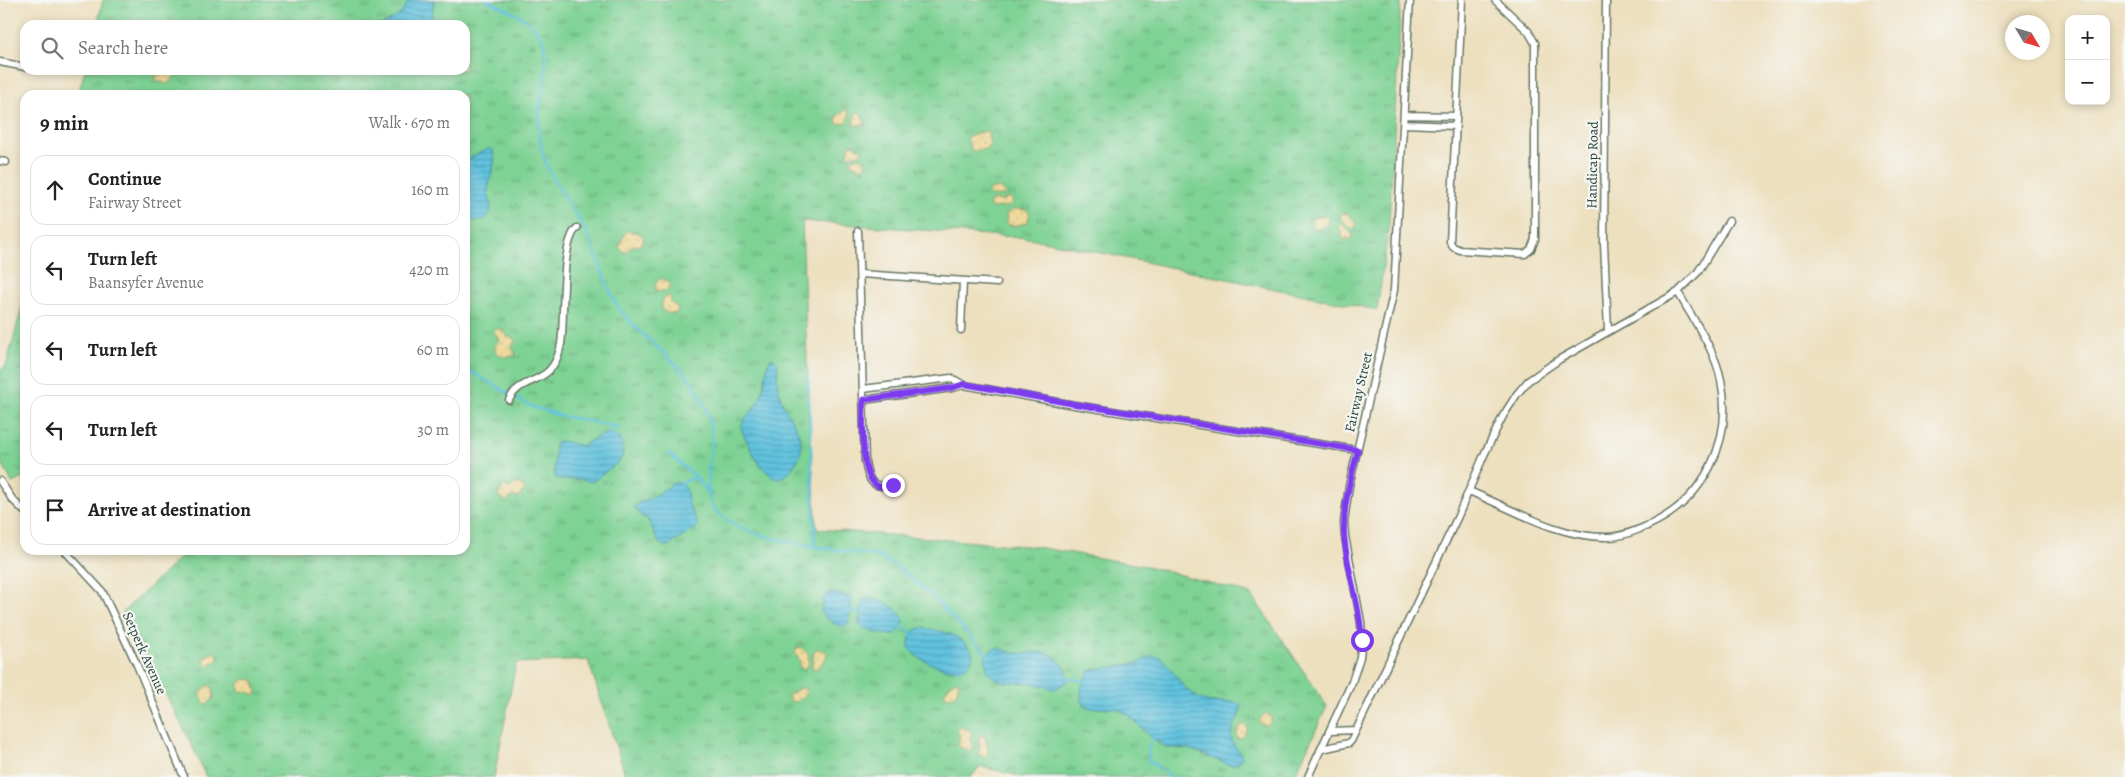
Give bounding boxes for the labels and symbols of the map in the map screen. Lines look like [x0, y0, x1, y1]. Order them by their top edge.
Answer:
north arrow [2005, 15, 2050, 60]
street label: Handicap Road [1582, 121, 1603, 209]
street label: Fairway Street [1340, 350, 1377, 434]
route end [882, 474, 905, 497]
street label: Setperk Avenue [118, 609, 171, 697]
route start [1351, 629, 1374, 652]

